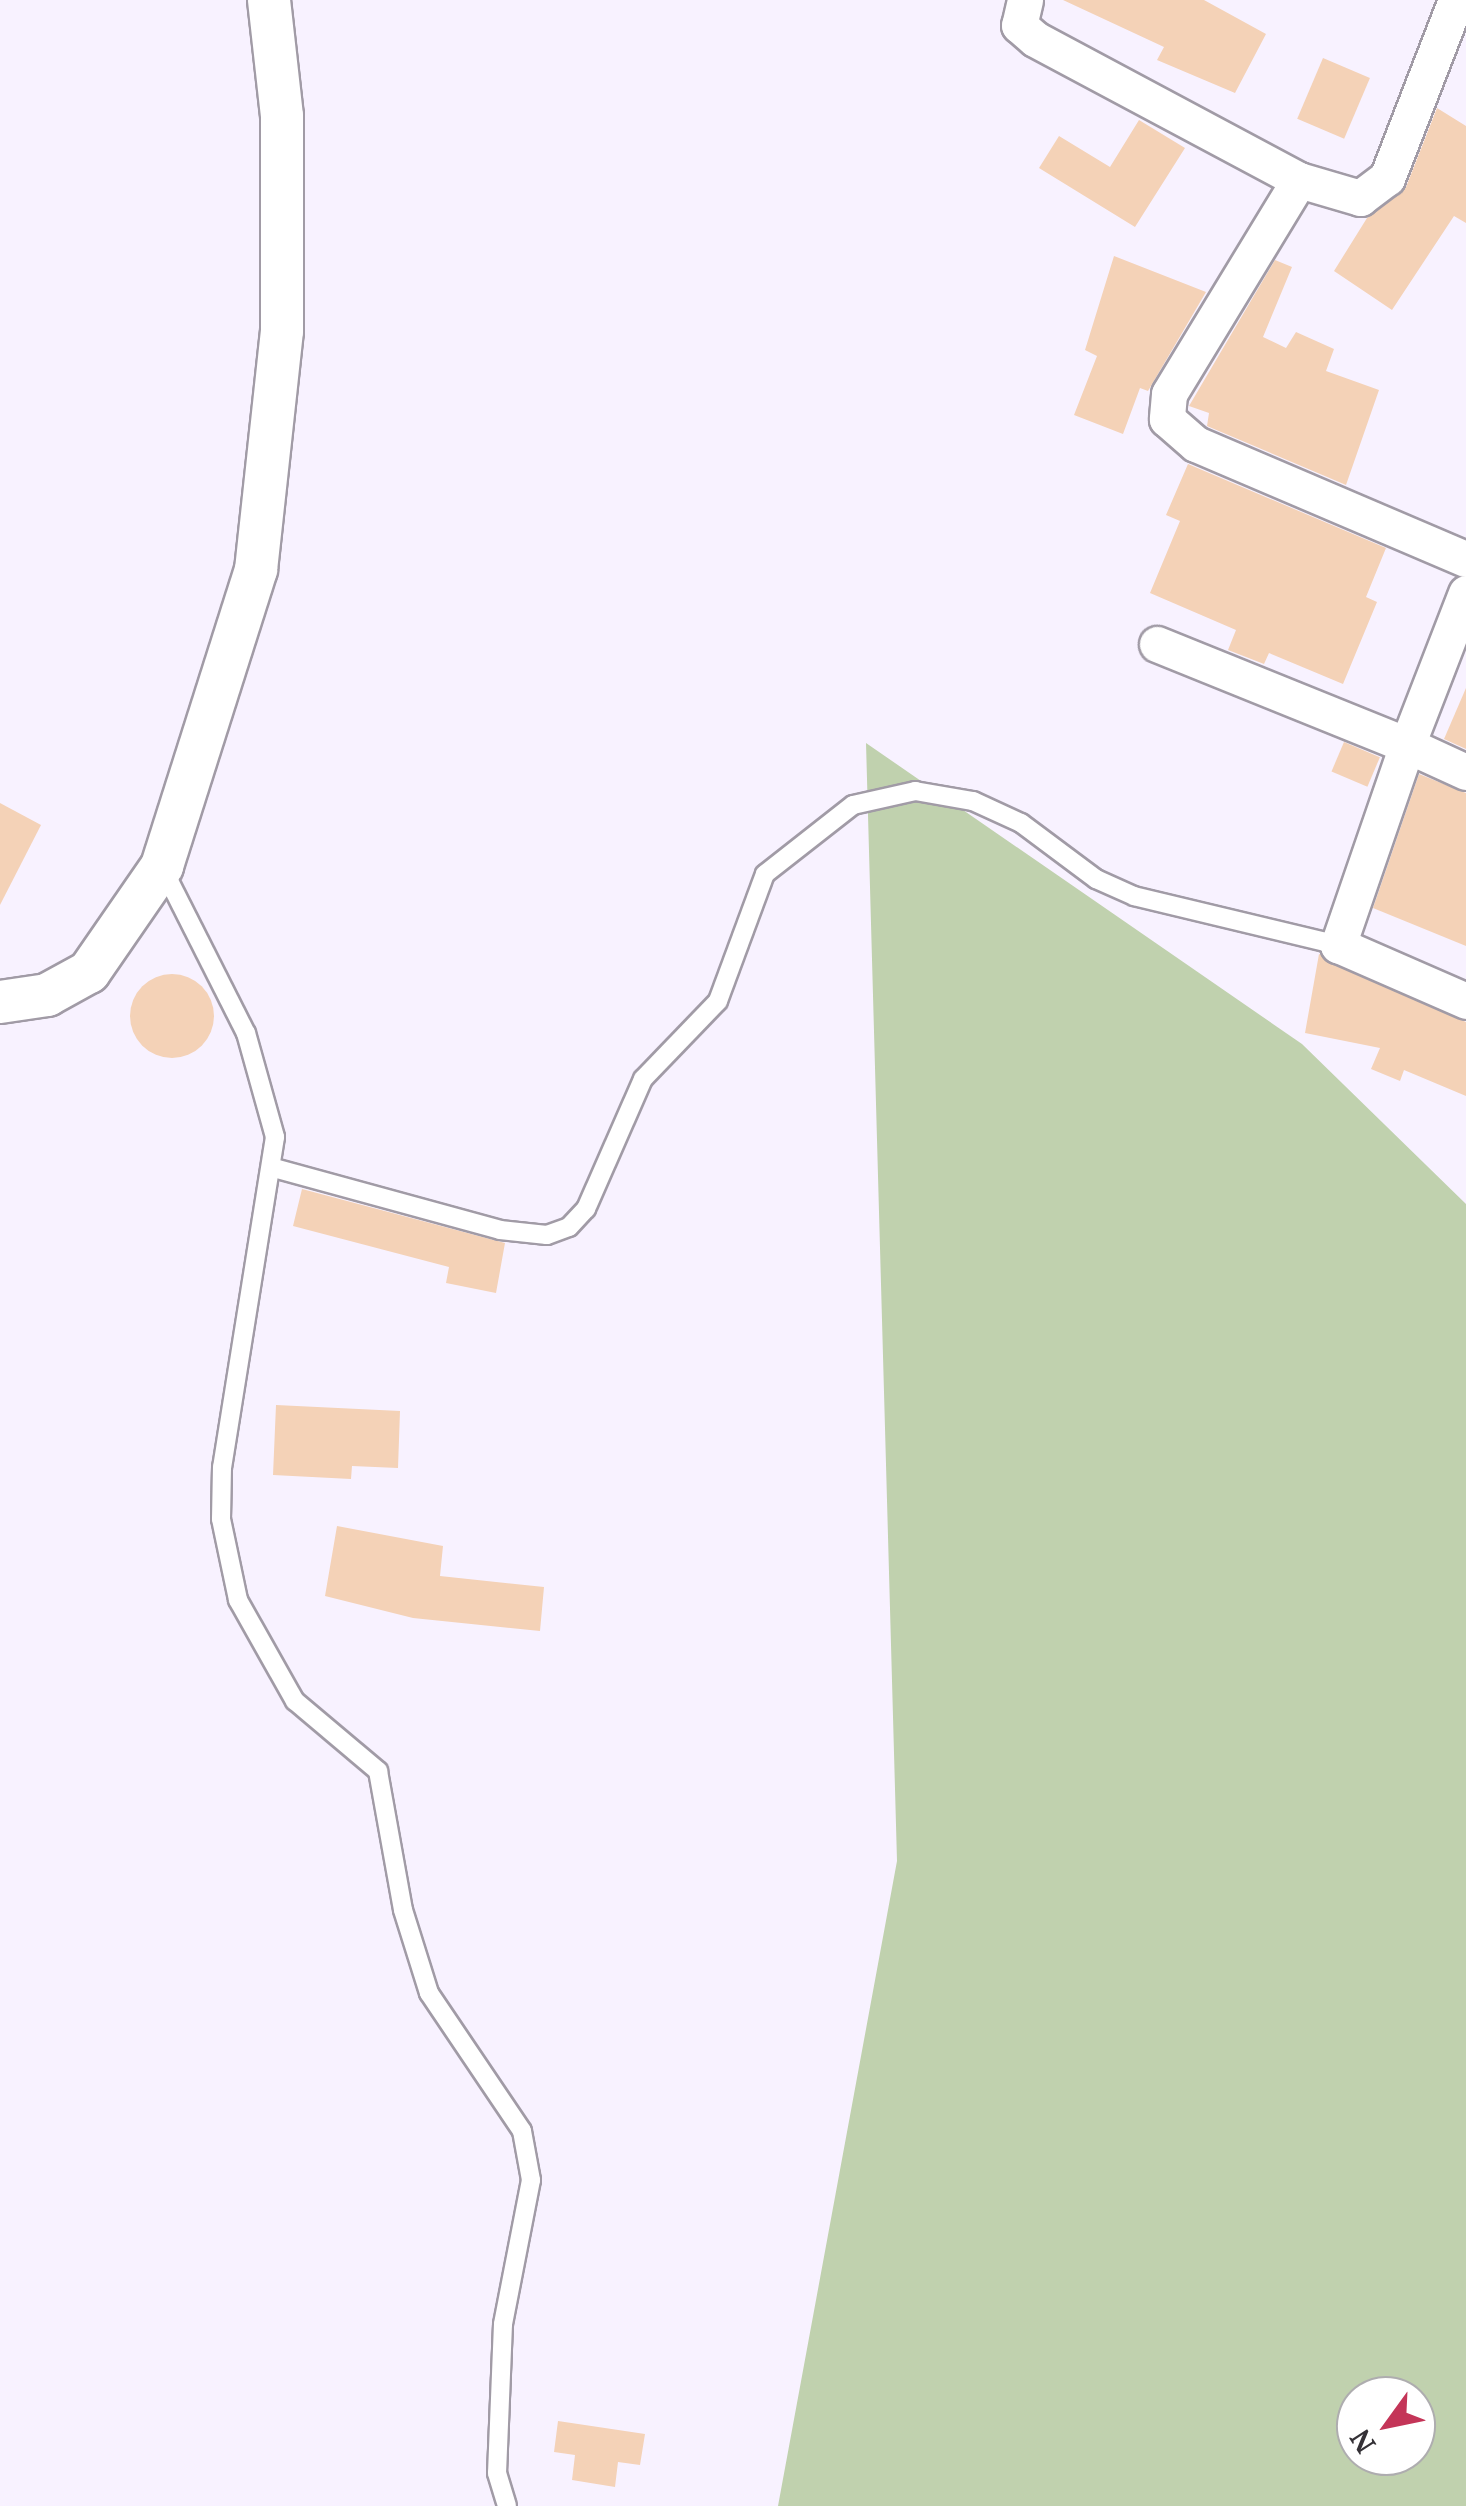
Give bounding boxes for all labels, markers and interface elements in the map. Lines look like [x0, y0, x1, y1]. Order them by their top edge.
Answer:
north arrow [1336, 2376, 1436, 2476]
text: N [1341, 2423, 1383, 2461]

